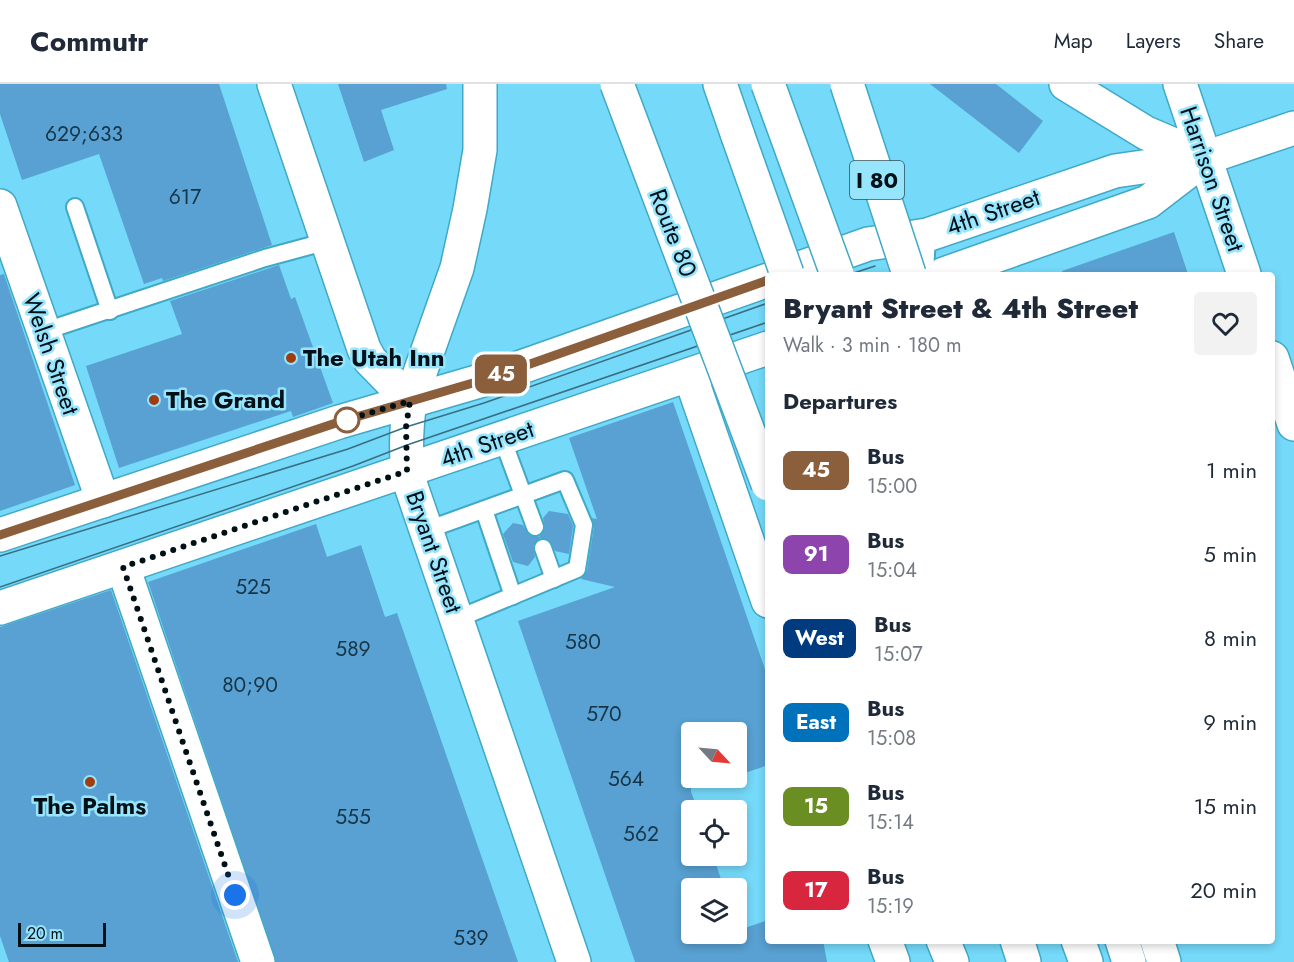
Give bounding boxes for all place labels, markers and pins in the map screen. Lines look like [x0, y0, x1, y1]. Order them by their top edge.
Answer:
place label: The Utah Inn [303, 340, 445, 375]
marker: The Utah Inn [284, 351, 298, 365]
place label: The Grand [166, 382, 285, 417]
marker: The Grand [147, 393, 161, 407]
unlabelled marker [334, 407, 360, 433]
marker: The Palms [83, 775, 97, 789]
place label: The Palms [34, 788, 146, 823]

